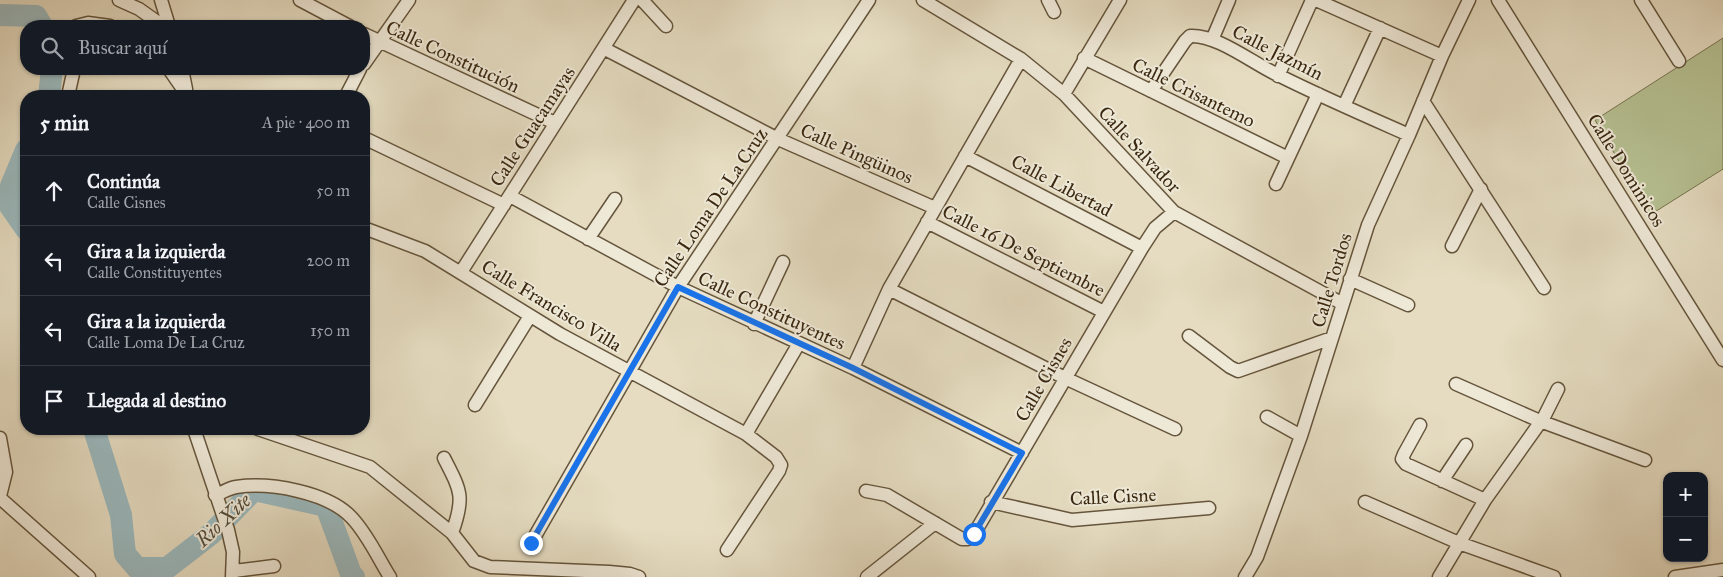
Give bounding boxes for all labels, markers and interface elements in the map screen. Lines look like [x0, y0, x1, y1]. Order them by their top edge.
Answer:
street label: Calle Constitución [382, 15, 523, 97]
search box [20, 20, 370, 75]
street label: Calle Jazmín [1228, 20, 1327, 86]
icon: search [38, 34, 66, 62]
text: Buscar aquí [78, 36, 167, 59]
street label: Calle Crisantemo [1129, 53, 1259, 132]
street label: Calle Guacamayas [485, 62, 580, 191]
street label: Calle Salvador [1094, 101, 1186, 198]
street label: Calle Dominicos [1583, 109, 1671, 231]
text: 5 min [40, 110, 89, 136]
text: A pie · 400 m [262, 113, 350, 132]
street label: Calle Pingüinos [796, 118, 917, 189]
street label: Calle Loma De La Cruz [649, 123, 772, 291]
street label: Calle Libertad [1007, 149, 1117, 222]
text: Continúa [87, 170, 160, 193]
icon: ahead [40, 177, 68, 205]
text: 50 m [316, 181, 350, 200]
text: Calle Cisnes [87, 193, 166, 212]
street label: Calle 16 De Septiembre [939, 199, 1109, 301]
street label: Calle Tordos [1306, 230, 1357, 330]
text: Gira a la izquierda [87, 240, 226, 263]
icon: left [40, 247, 68, 275]
text: 200 m [307, 251, 350, 270]
street label: Calle Francisco Villa [478, 255, 627, 357]
text: Calle Constituyentes [87, 263, 222, 282]
street label: Calle Constituyentes [694, 266, 849, 355]
text: Gira a la izquierda [87, 310, 226, 333]
icon: left [40, 317, 68, 345]
text: 150 m [310, 321, 350, 340]
text: Calle Loma De La Cruz [87, 333, 245, 352]
street label: Calle Cisnes [1010, 333, 1077, 425]
icon: arrive [40, 387, 68, 415]
text: Llegada al destino [87, 389, 226, 412]
map controls [1663, 472, 1708, 562]
button: + [1663, 472, 1708, 517]
street label: Calle Cisne [1069, 483, 1157, 510]
water label: Rio Xite [190, 488, 256, 552]
button: − [1663, 517, 1708, 562]
route start [963, 523, 986, 546]
route end [520, 532, 543, 555]

